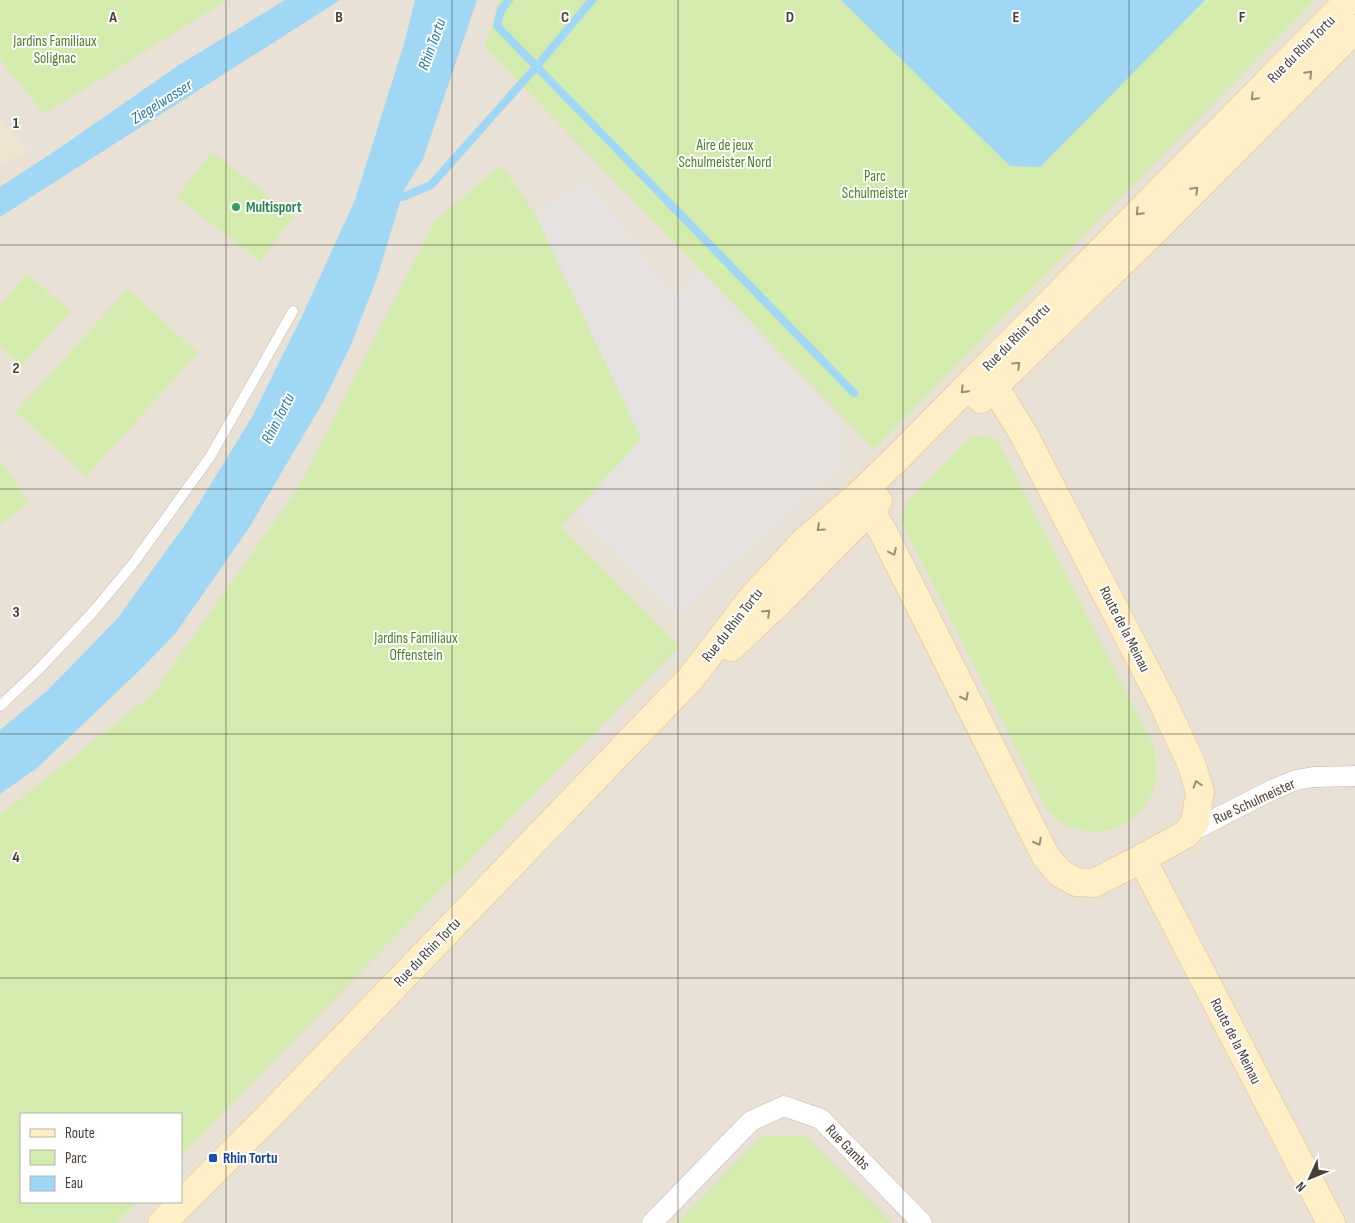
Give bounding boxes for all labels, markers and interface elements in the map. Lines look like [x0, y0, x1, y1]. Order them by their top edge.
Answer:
text: A [108, 8, 117, 27]
text: B [335, 8, 343, 27]
text: C [561, 8, 569, 27]
text: D [786, 8, 794, 27]
text: E [1013, 8, 1020, 27]
text: F [1239, 8, 1246, 27]
street label: Rue du Rhin Tortu [1263, 11, 1339, 87]
water label: Rhin Tortu [414, 16, 451, 73]
park label: Jardins Familiaux Solignac [12, 32, 97, 68]
one-way arrow [1304, 71, 1313, 80]
water label: Ziegelwasser [127, 76, 196, 129]
one-way arrow [1251, 91, 1260, 100]
text: 1 [13, 114, 20, 133]
park label: Aire de jeux Schulmeister Nord [678, 136, 772, 172]
park label: Parc Schulmeister [842, 167, 909, 203]
one-way arrow [1189, 186, 1198, 195]
place label: Multisport [246, 198, 302, 217]
marker: Multisport [230, 201, 242, 213]
one-way arrow [1136, 206, 1145, 215]
street label: Rue du Rhin Tortu [978, 299, 1054, 375]
text: 2 [12, 359, 20, 378]
one-way arrow [1011, 362, 1020, 371]
one-way arrow [960, 384, 969, 393]
water label: Rhin Tortu [258, 390, 299, 447]
one-way arrow [817, 522, 826, 531]
one-way arrow [886, 547, 897, 556]
street label: Route de la Meinau [1095, 583, 1154, 675]
street label: Rue du Rhin Tortu [698, 585, 767, 666]
text: 3 [12, 603, 20, 622]
one-way arrow [761, 610, 770, 619]
park label: Jardins Familiaux Offenstein [373, 629, 458, 665]
one-way arrow [959, 692, 969, 701]
street label: Rue Schulmeister [1210, 774, 1299, 829]
one-way arrow [1193, 780, 1203, 788]
one-way arrow [1032, 837, 1042, 846]
text: 4 [12, 848, 20, 867]
street label: Rue du Rhin Tortu [390, 914, 465, 991]
street label: Route de la Meinau [1206, 995, 1265, 1087]
legend [20, 1113, 182, 1203]
street label: Rue Gambs [821, 1121, 874, 1174]
text: Route [65, 1124, 95, 1143]
text: Parc [65, 1149, 87, 1168]
place label: Rhin Tortu [223, 1149, 278, 1168]
marker: Rhin Tortu [207, 1152, 219, 1164]
north arrow [1285, 1153, 1335, 1203]
text: Eau [65, 1174, 83, 1193]
text: N [1292, 1178, 1310, 1195]

